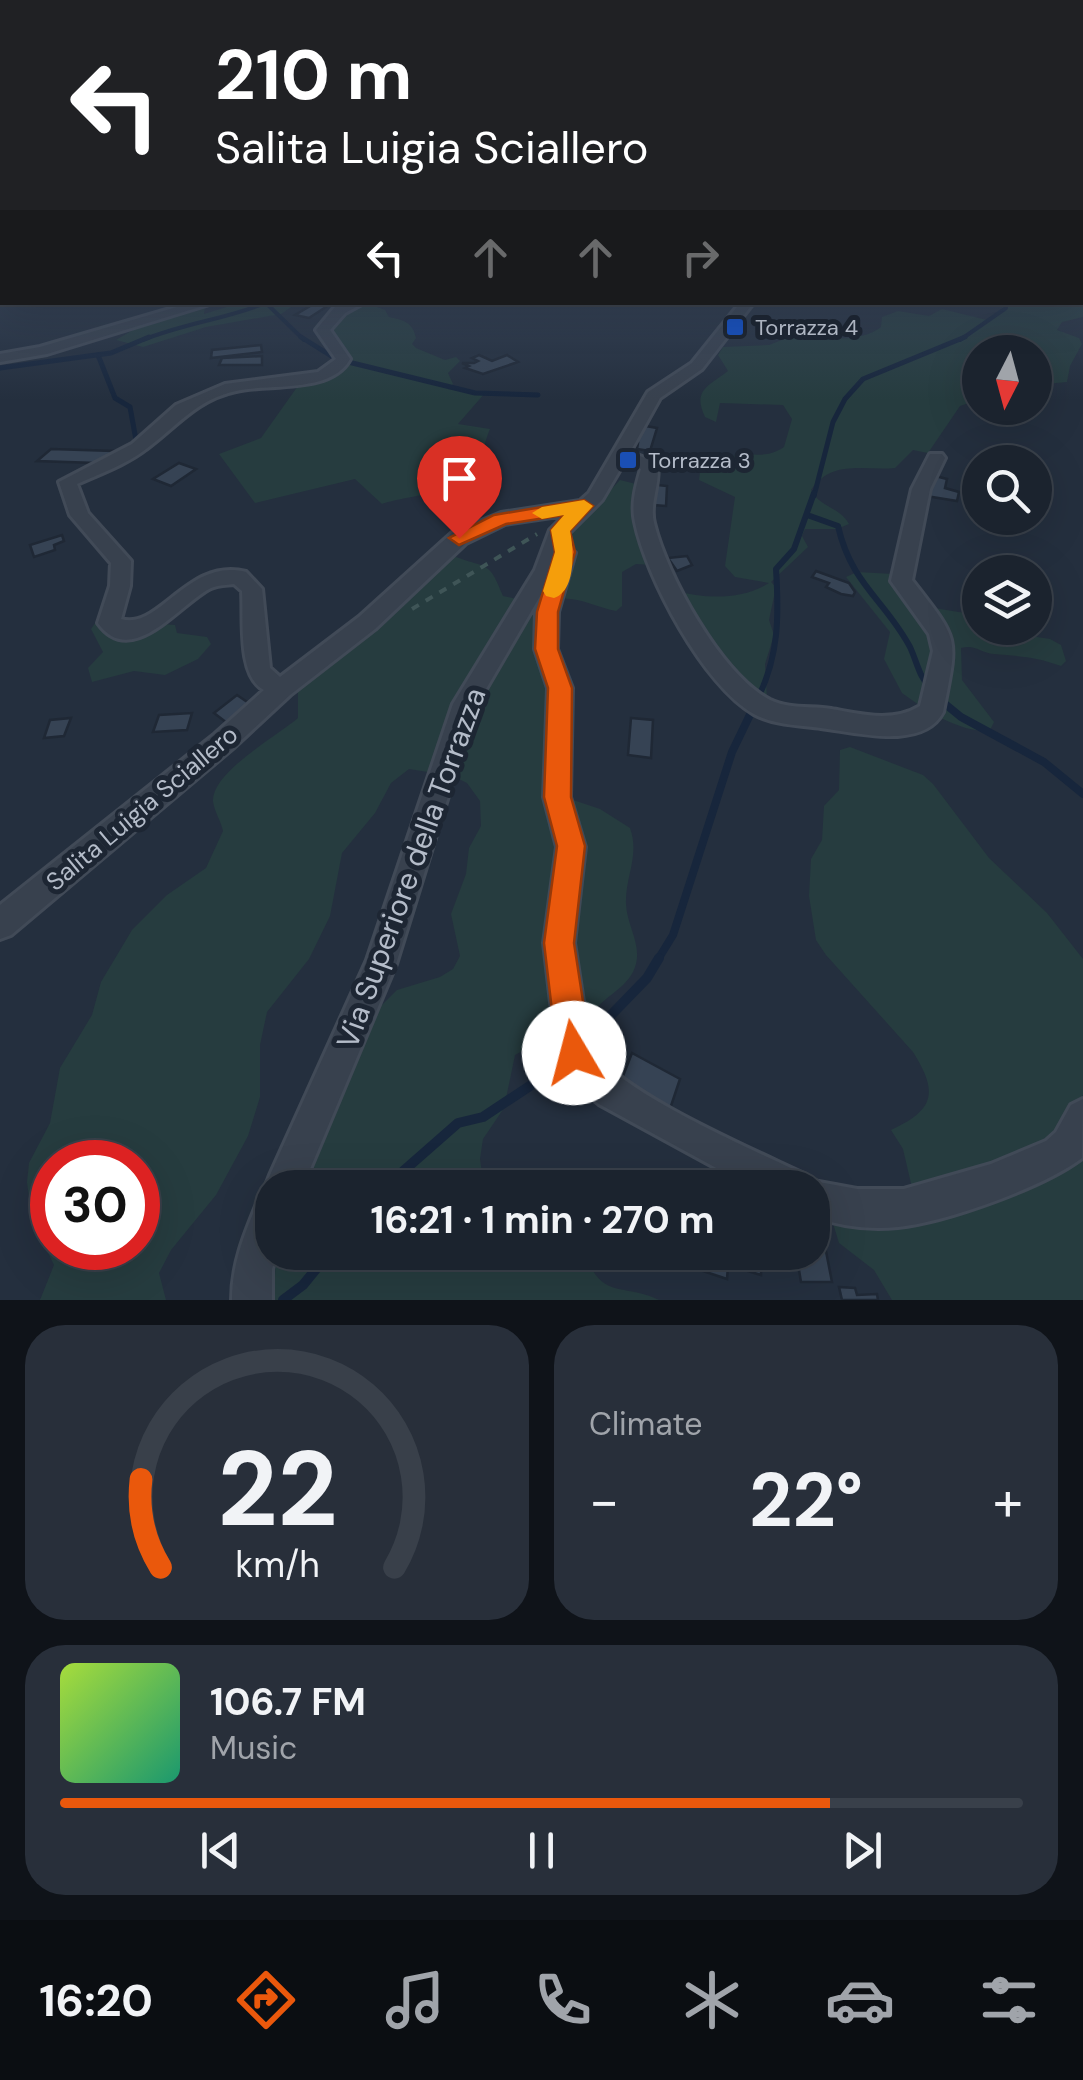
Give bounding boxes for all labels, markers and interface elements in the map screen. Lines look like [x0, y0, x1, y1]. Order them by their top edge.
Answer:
text: 210 m [215, 30, 412, 121]
icon: left [50, 40, 180, 170]
text: Salita Luigia Sciallero [215, 118, 648, 177]
icon: left [358, 230, 413, 285]
icon: ahead [463, 230, 518, 285]
icon: ahead [568, 230, 623, 285]
icon: right [673, 230, 728, 285]
place label: Torrazza 4 [755, 313, 858, 342]
marker: Torrazza 4 [724, 316, 746, 338]
north arrow [962, 335, 1052, 425]
map controls [962, 335, 1052, 645]
pin [417, 436, 502, 539]
button: search [962, 445, 1052, 535]
place label: Torrazza 3 [648, 446, 751, 475]
marker: Torrazza 3 [617, 449, 639, 471]
icon: arrive [432, 451, 487, 506]
button: layers [962, 555, 1052, 645]
street label: Via Superiore della Torrazza [327, 682, 495, 1054]
street label: Salita Luigia Sciallero [39, 718, 245, 898]
position arrow [522, 1001, 626, 1105]
speed limit sign: 30 [30, 1140, 160, 1270]
text: 16:21 · 1 min · 270 m [371, 1195, 714, 1245]
text: Climate [589, 1403, 703, 1445]
text: 22 [217, 1422, 337, 1557]
text: 22° [749, 1452, 863, 1549]
text: − [589, 1465, 619, 1537]
text: + [993, 1465, 1023, 1537]
text: km/h [235, 1542, 319, 1588]
text: 106.7 FM [210, 1677, 366, 1727]
text: Music [210, 1727, 297, 1769]
icon: previous [193, 1823, 248, 1878]
icon: pause [514, 1823, 569, 1878]
icon: next [835, 1823, 890, 1878]
icon: directions [231, 1965, 301, 2035]
icon: music [380, 1965, 450, 2035]
icon: phone [528, 1965, 598, 2035]
icon: climate [677, 1965, 747, 2035]
icon: car [825, 1965, 895, 2035]
icon: filters [974, 1965, 1044, 2035]
text: 16:20 [39, 1971, 153, 2030]

